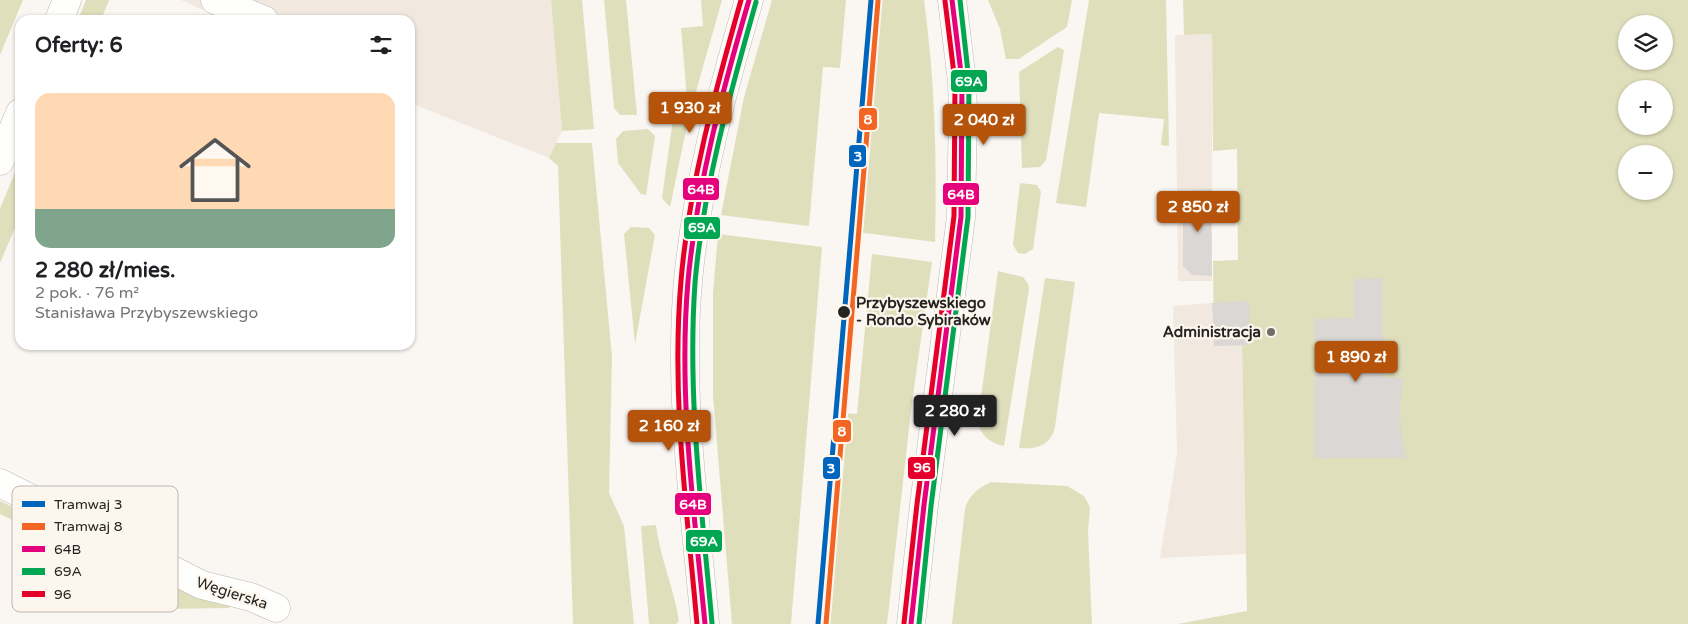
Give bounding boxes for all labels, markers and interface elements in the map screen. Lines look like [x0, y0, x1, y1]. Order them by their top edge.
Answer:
map controls [1618, 15, 1673, 200]
button: layers [1618, 15, 1673, 70]
icon: filters [367, 31, 395, 59]
text: Oferty: 6 [35, 33, 123, 58]
line badge: 69A [950, 69, 988, 93]
text: 69A [955, 73, 984, 90]
button: + [1618, 80, 1673, 135]
pin: 1 930 zł [638, 92, 742, 134]
text: 1 930 zł [660, 98, 720, 118]
pin: 2 040 zł [932, 104, 1036, 146]
line badge: 8 [858, 107, 878, 131]
text: 2 040 zł [954, 110, 1014, 130]
text: 8 [864, 111, 873, 128]
icon: home [170, 125, 260, 215]
line badge: 3 [848, 144, 867, 168]
button: − [1618, 145, 1673, 200]
text: 3 [854, 148, 863, 165]
line badge: 64B [682, 177, 720, 201]
text: 64B [687, 181, 715, 198]
line badge: 64B [942, 182, 980, 206]
text: 64B [947, 186, 975, 203]
pin: 2 850 zł [1146, 190, 1250, 233]
text: 2 850 zł [1168, 197, 1228, 217]
line badge: 69A [683, 216, 721, 240]
text: 69A [688, 219, 717, 236]
text: 2 280 zł/mies. [35, 258, 176, 283]
text: 2 pok. · 76 m² [35, 283, 139, 303]
place label: Przybyszewskiego - Rondo Sybiraków [856, 294, 991, 330]
text: Stanisława Przybyszewskiego [35, 303, 258, 323]
marker: Przybyszewskiego - Rondo Sybiraków [836, 304, 852, 320]
place label: Administracja [1163, 323, 1261, 342]
marker: Administracja [1265, 326, 1277, 338]
pin: 1 890 zł [1304, 340, 1408, 383]
text: 1 890 zł [1326, 347, 1386, 367]
pin: 2 280 zł [903, 394, 1007, 437]
text: 2 280 zł [925, 401, 985, 421]
pin: 2 160 zł [617, 410, 721, 452]
text: 2 160 zł [639, 416, 699, 436]
line badge: 8 [832, 419, 852, 443]
text: 8 [838, 423, 847, 440]
line badge: 3 [822, 456, 841, 480]
line badge: 96 [907, 456, 936, 480]
text: 96 [913, 459, 931, 476]
text: 3 [827, 460, 836, 477]
legend [12, 486, 178, 612]
line badge: 64B [674, 492, 712, 516]
text: Tramwaj 3 [54, 496, 123, 513]
text: 64B [679, 496, 707, 513]
text: Tramwaj 8 [54, 518, 123, 535]
line badge: 69A [685, 529, 723, 553]
text: 69A [690, 533, 719, 550]
text: 64B [54, 541, 81, 558]
text: 69A [54, 563, 82, 580]
street label: Węgierska [194, 573, 270, 613]
text: 96 [54, 586, 72, 603]

